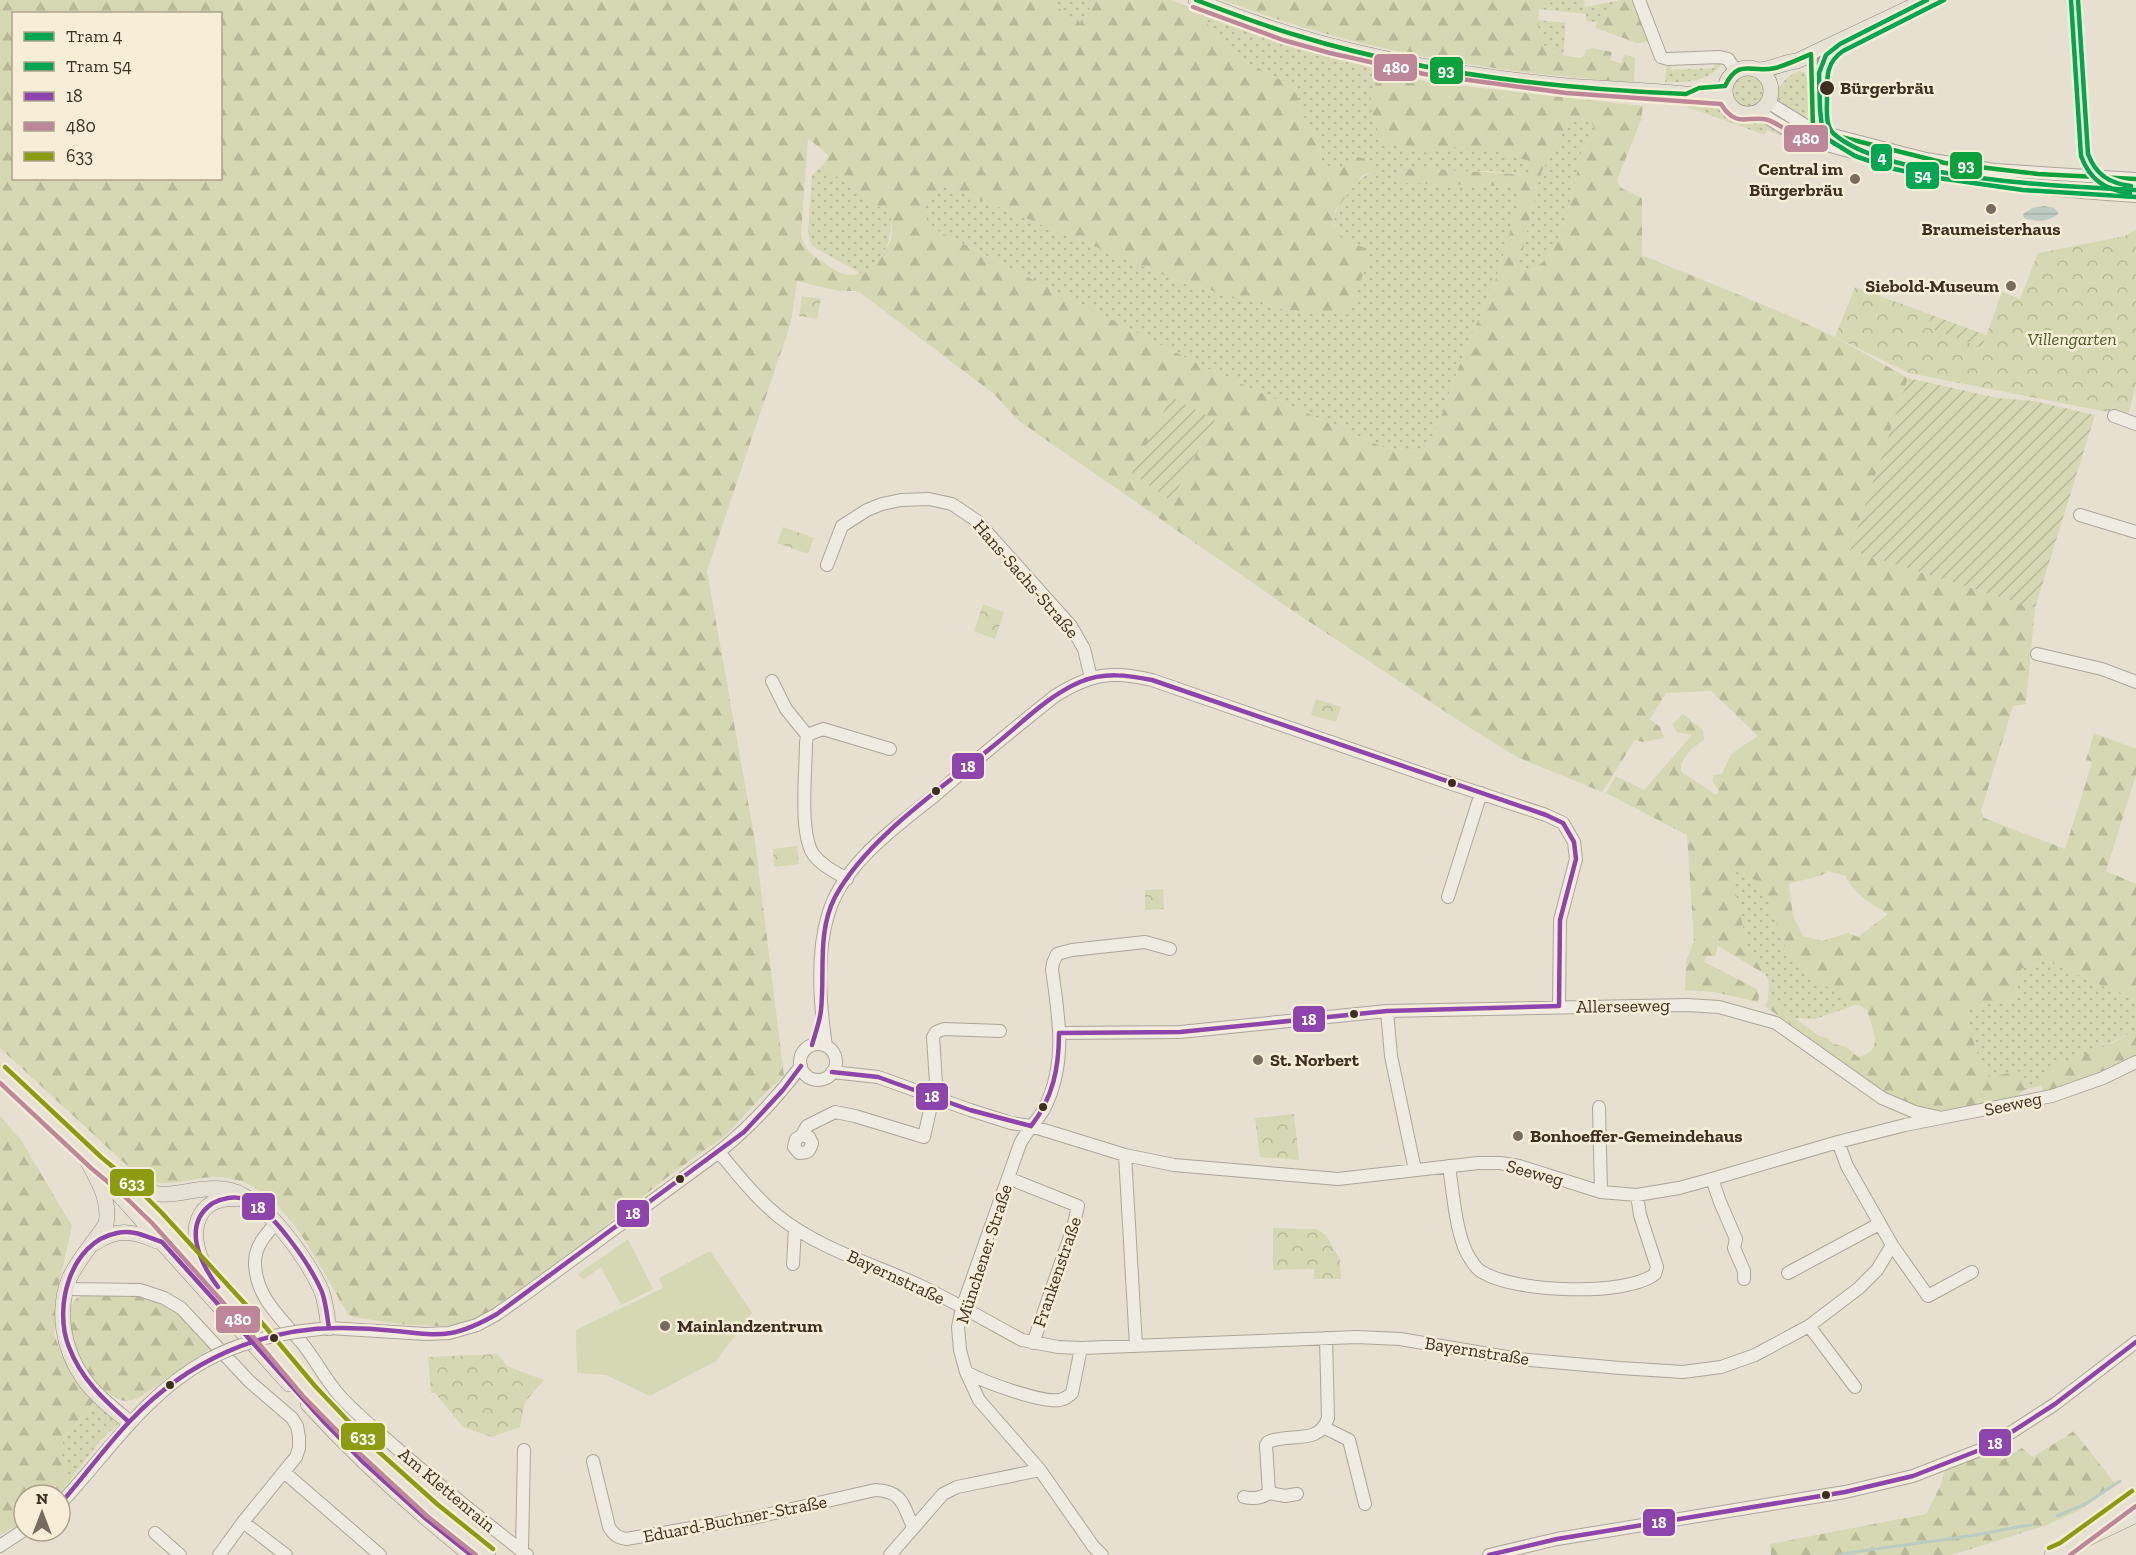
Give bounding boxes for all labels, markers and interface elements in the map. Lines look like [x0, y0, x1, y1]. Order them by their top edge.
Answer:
legend [12, 12, 222, 180]
text: Tram 4 [66, 25, 123, 47]
line badge: 480 [1373, 53, 1418, 82]
text: Tram 54 [66, 55, 132, 77]
line badge: 93 [1429, 56, 1464, 85]
text: 480 [1383, 58, 1409, 77]
text: 93 [1437, 61, 1455, 80]
place label: Bürgerbräu [1840, 77, 1934, 99]
marker: Bürgerbräu [1818, 79, 1836, 97]
text: 18 [66, 85, 83, 107]
text: 480 [66, 115, 96, 137]
line badge: 480 [1783, 124, 1829, 153]
text: 480 [1793, 129, 1819, 148]
line badge: 4 [1870, 143, 1893, 172]
text: 633 [66, 145, 93, 167]
text: 4 [1877, 148, 1887, 167]
line badge: 93 [1949, 151, 1983, 180]
text: 93 [1957, 156, 1975, 175]
place label: Central im Bürgerbräu [1749, 158, 1843, 201]
line badge: 54 [1905, 161, 1940, 190]
text: 54 [1914, 166, 1932, 185]
marker: Central im Bürgerbräu [1848, 172, 1862, 186]
marker: Braumeisterhaus [1984, 202, 1998, 216]
place label: Braumeisterhaus [1922, 218, 2060, 240]
place label: Siebold-Museum [1865, 275, 1999, 297]
marker: Siebold-Museum [2004, 279, 2018, 293]
park label: Villengarten [2027, 328, 2117, 350]
street label: Hans-Sachs-Straße [968, 515, 1084, 643]
line badge: 18 [951, 752, 985, 780]
text: 18 [960, 757, 976, 776]
unlabelled marker [1446, 777, 1458, 789]
unlabelled marker [930, 785, 942, 797]
street label: Allerseeweg [1576, 994, 1670, 1018]
line badge: 18 [1292, 1005, 1326, 1033]
unlabelled marker [1348, 1008, 1360, 1020]
text: 18 [1301, 1010, 1317, 1029]
place label: St. Norbert [1270, 1049, 1360, 1071]
marker: St. Norbert [1251, 1053, 1265, 1067]
line badge: 18 [915, 1082, 949, 1111]
text: 18 [924, 1087, 940, 1106]
street label: Seeweg [1982, 1087, 2044, 1121]
unlabelled marker [1037, 1101, 1049, 1113]
place label: Bonhoeffer-Gemeindehaus [1530, 1125, 1743, 1147]
marker: Bonhoeffer-Gemeindehaus [1511, 1129, 1525, 1143]
street label: Seeweg [1504, 1155, 1566, 1191]
line badge: 633 [109, 1168, 155, 1197]
unlabelled marker [674, 1173, 686, 1185]
text: 633 [119, 1174, 145, 1193]
street label: Münchener Straße [951, 1181, 1017, 1327]
line badge: 18 [241, 1192, 276, 1221]
text: 18 [250, 1198, 266, 1217]
line badge: 18 [616, 1199, 650, 1228]
text: 18 [625, 1204, 641, 1223]
street label: Frankenstraße [1028, 1214, 1086, 1330]
street label: Bayernstraße [844, 1245, 948, 1309]
line badge: 480 [215, 1305, 261, 1334]
text: 480 [225, 1310, 251, 1329]
place label: Mainlandzentrum [677, 1315, 823, 1337]
marker: Mainlandzentrum [658, 1319, 672, 1333]
unlabelled marker [268, 1332, 280, 1344]
street label: Bayernstraße [1423, 1332, 1531, 1370]
unlabelled marker [164, 1379, 176, 1391]
line badge: 633 [340, 1422, 386, 1451]
text: 633 [350, 1428, 376, 1447]
line badge: 18 [1978, 1428, 2012, 1457]
text: 18 [1987, 1434, 2003, 1453]
street label: Am Klettenrain [394, 1443, 500, 1537]
north arrow [12, 1483, 72, 1543]
text: N [36, 1489, 48, 1508]
unlabelled marker [1820, 1489, 1832, 1501]
street label: Eduard-Buchner-Straße [641, 1490, 829, 1548]
line badge: 18 [1642, 1508, 1676, 1537]
text: 18 [1651, 1513, 1667, 1532]

